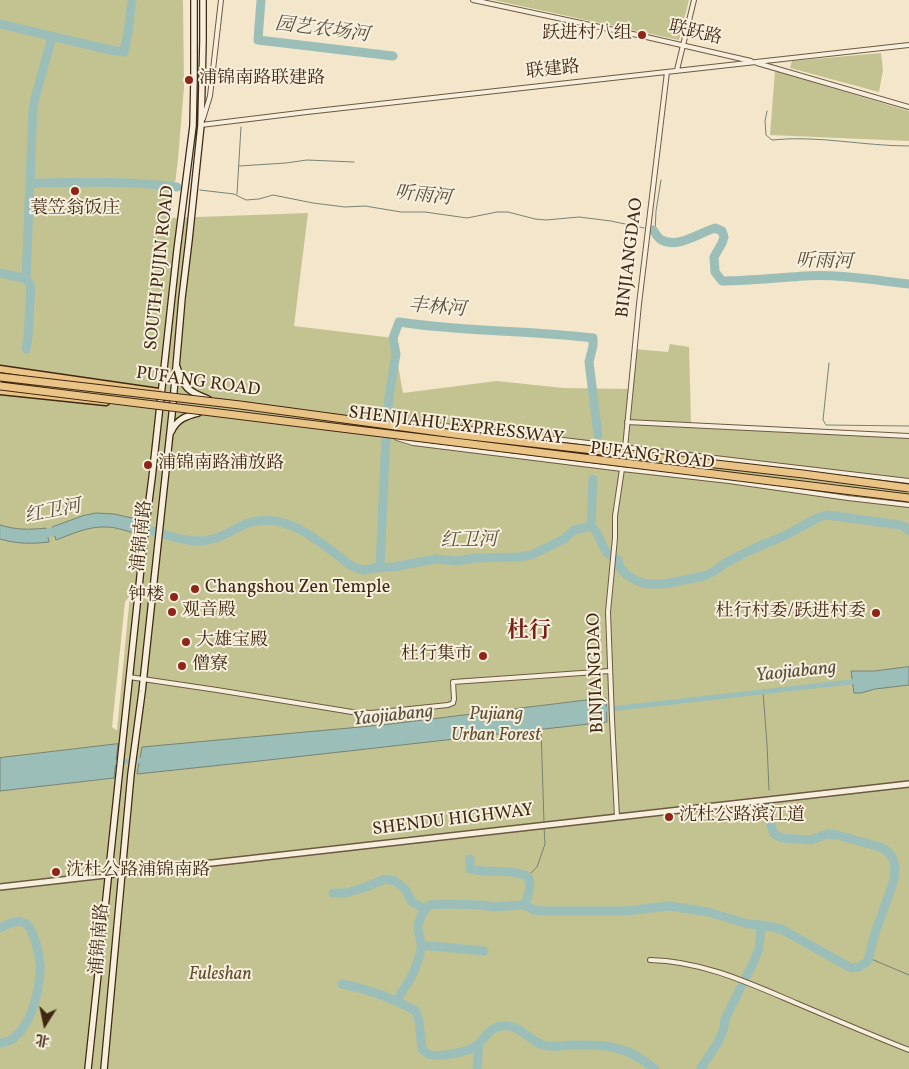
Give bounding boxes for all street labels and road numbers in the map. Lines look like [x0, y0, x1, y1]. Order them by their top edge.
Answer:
street label: 联跃路 [666, 17, 724, 51]
street label: 联建路 [525, 57, 581, 85]
street label: SOUTH PUJIN ROAD [142, 185, 180, 351]
street label: BINJIANGDAO [613, 197, 649, 319]
street label: PUFANG ROAD [134, 364, 262, 402]
street label: SHENJIAHU EXPRESSWAY [347, 403, 565, 451]
street label: PUFANG ROAD [588, 439, 716, 475]
street label: 浦锦南路 [128, 499, 158, 573]
street label: BINJIANGDAO [584, 612, 610, 734]
street label: SHENDU HIGHWAY [371, 800, 535, 842]
street label: 浦锦南路 [87, 902, 115, 976]

